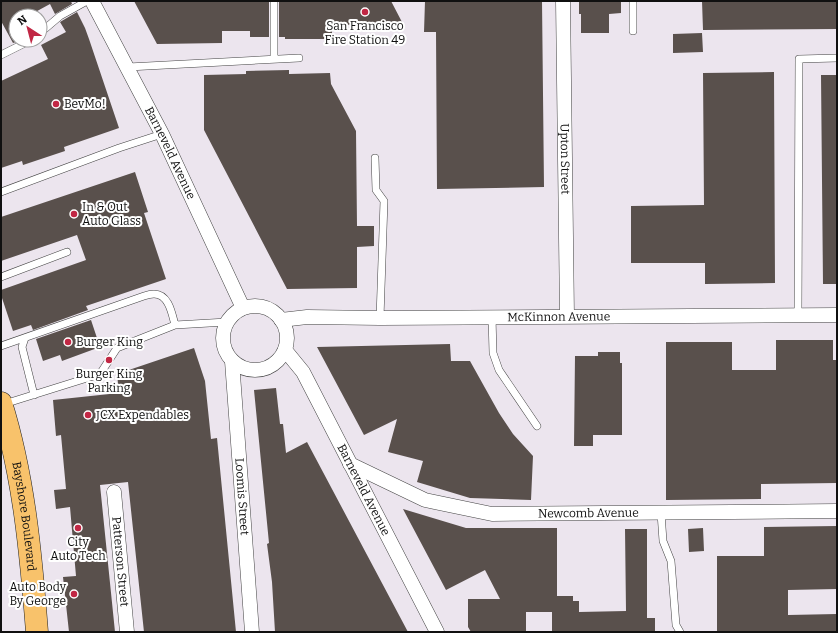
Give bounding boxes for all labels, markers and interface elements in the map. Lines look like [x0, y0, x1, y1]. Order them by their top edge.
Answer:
marker: San Francisco Fire Station 49 [360, 7, 370, 17]
north arrow [8, 8, 48, 48]
text: N [15, 12, 30, 28]
place label: San Francisco Fire Station 49 [325, 19, 405, 47]
place label: BevMo! [64, 97, 106, 111]
marker: BevMo! [51, 99, 61, 109]
street label: Barneveld Avenue [142, 104, 198, 202]
street label: Upton Street [558, 123, 572, 195]
place label: In & Out Auto Glass [82, 200, 141, 228]
marker: In & Out Auto Glass [69, 209, 79, 219]
street label: McKinnon Avenue [507, 309, 610, 324]
place label: Burger King [76, 335, 143, 349]
marker: Burger King [63, 337, 73, 347]
marker: Burger King Parking [104, 355, 114, 365]
place label: Burger King Parking [75, 367, 143, 395]
place label: JCX Expendables [95, 408, 189, 422]
marker: JCX Expendables [83, 410, 93, 420]
street label: Barneveld Avenue [334, 442, 393, 538]
street label: Loomis Street [232, 458, 252, 536]
street label: Bayshore Boulevard [9, 460, 39, 572]
street label: Newcomb Avenue [538, 506, 639, 521]
street label: Patterson Street [109, 516, 132, 608]
marker: City Auto Tech [73, 523, 83, 533]
place label: City Auto Tech [50, 535, 106, 563]
place label: Auto Body By George [9, 580, 67, 608]
marker: Auto Body By George [69, 589, 79, 599]

